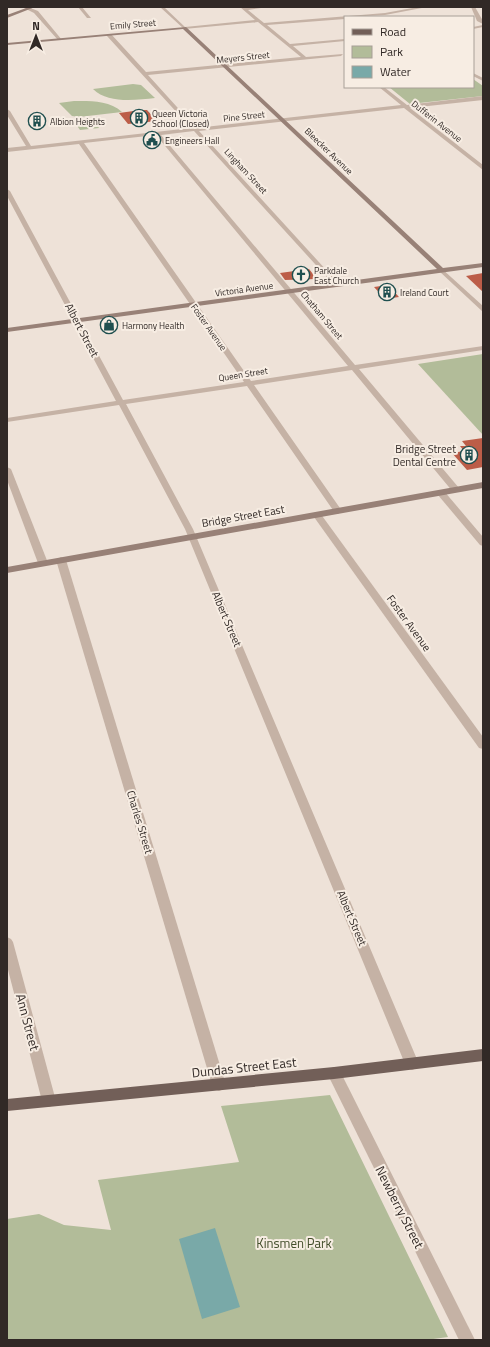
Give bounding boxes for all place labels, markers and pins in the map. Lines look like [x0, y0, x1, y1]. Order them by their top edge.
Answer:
place label: Queen Victoria School (Closed) [152, 107, 209, 130]
building icon: Queen Victoria School (Closed) [129, 108, 149, 128]
building icon: Albion Heights [27, 111, 47, 131]
place label: Albion Heights [50, 115, 105, 128]
public building icon: Engineers Hall [142, 130, 162, 150]
place label: Engineers Hall [165, 134, 219, 147]
place label: Parkdale East Church [314, 264, 359, 287]
church icon: Parkdale East Church [291, 265, 311, 285]
building icon: Ireland Court [377, 282, 397, 302]
place label: Ireland Court [400, 286, 449, 299]
shop icon: Harmony Health [99, 315, 119, 335]
place label: Harmony Health [122, 319, 184, 332]
place label: Bridge Street Dental Centre [393, 441, 456, 470]
building icon: Bridge Street Dental Centre [459, 445, 479, 465]

